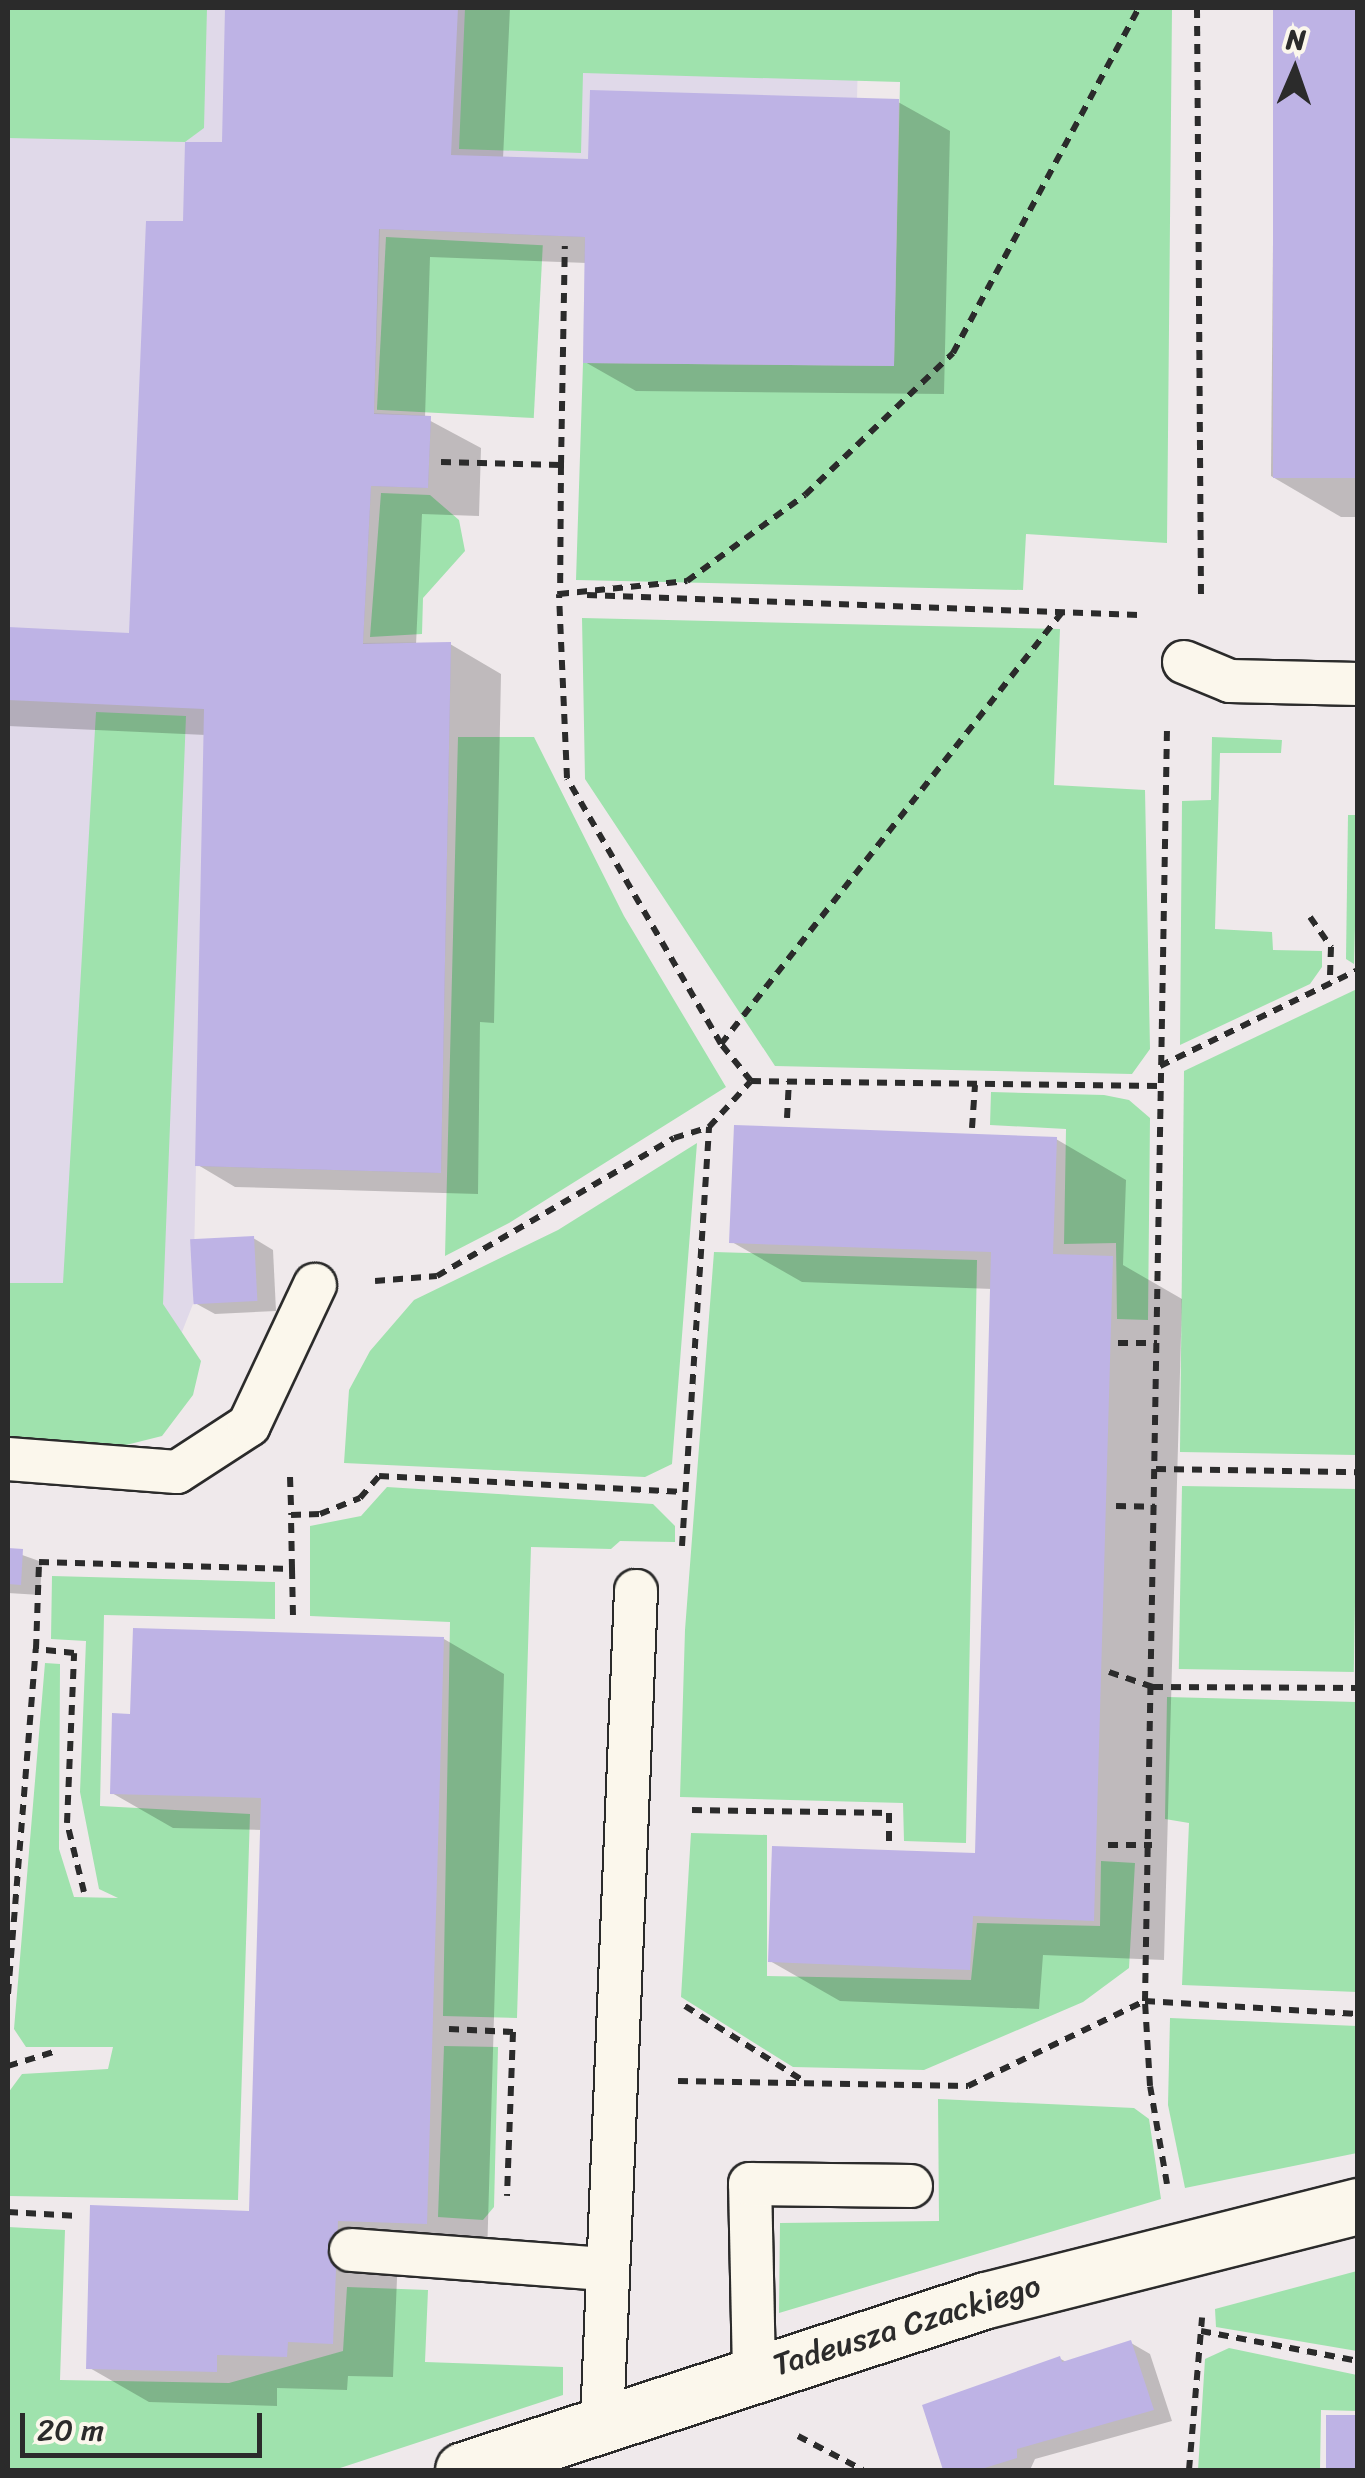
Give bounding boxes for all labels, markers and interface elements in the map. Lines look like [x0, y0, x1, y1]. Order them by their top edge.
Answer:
text: N [1286, 15, 1307, 64]
north arrow [1245, 20, 1345, 120]
street label: Tadeusza Czackiego [769, 2267, 1045, 2385]
scale bar [25, 2393, 268, 2455]
text: 20 m [37, 2403, 104, 2457]

